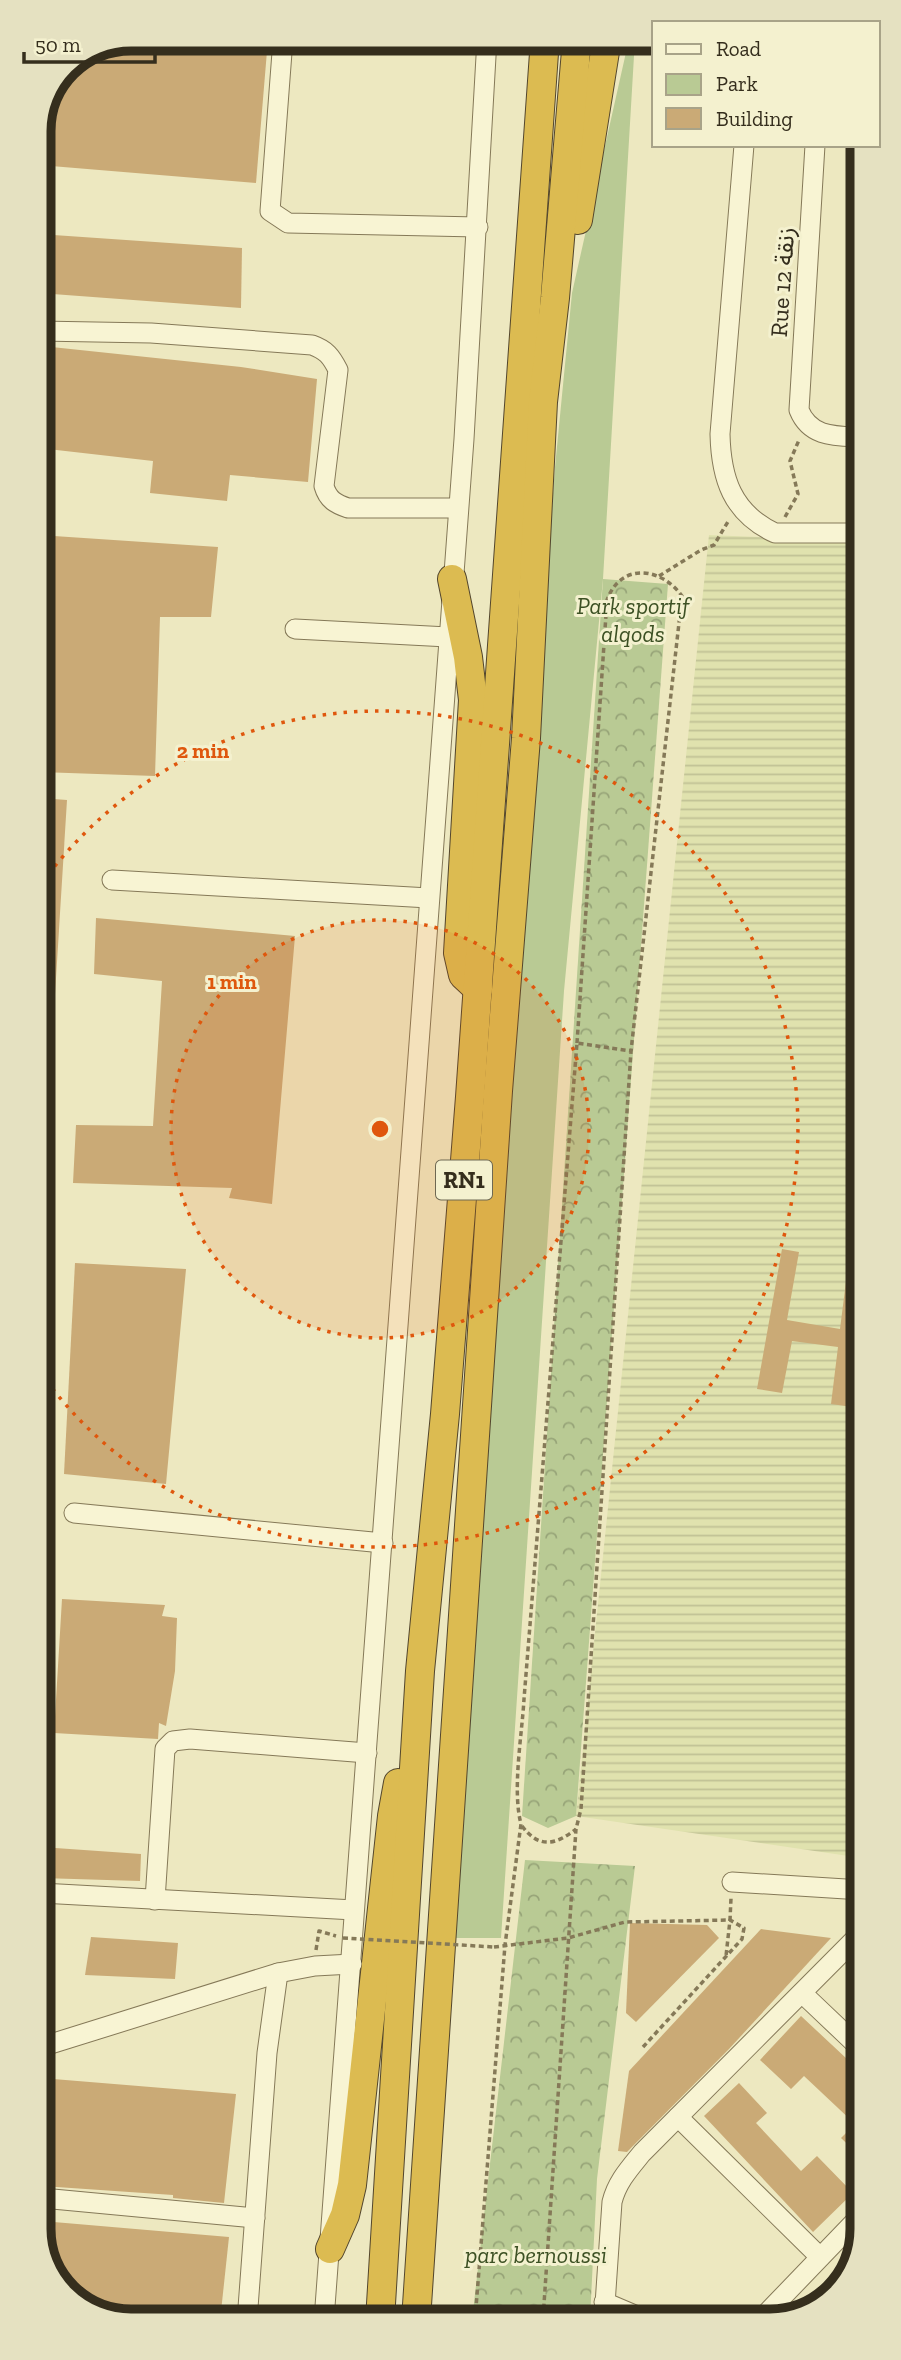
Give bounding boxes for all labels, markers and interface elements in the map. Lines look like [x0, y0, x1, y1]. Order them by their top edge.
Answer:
scale bar [24, 21, 156, 65]
legend [652, 21, 880, 147]
text: 50 m [35, 32, 81, 57]
text: Road [716, 36, 762, 61]
text: Park [716, 71, 758, 96]
text: Building [716, 106, 793, 131]
street label: Rue 12 زنقة [764, 226, 800, 338]
park label: Park sportif alqods [576, 591, 692, 648]
text: 2 min [177, 738, 230, 763]
text: 1 min [207, 969, 257, 994]
centre of rings [368, 1117, 392, 1141]
road number: RN1 [436, 1161, 492, 1200]
park label: parc bernoussi [464, 2240, 607, 2269]

